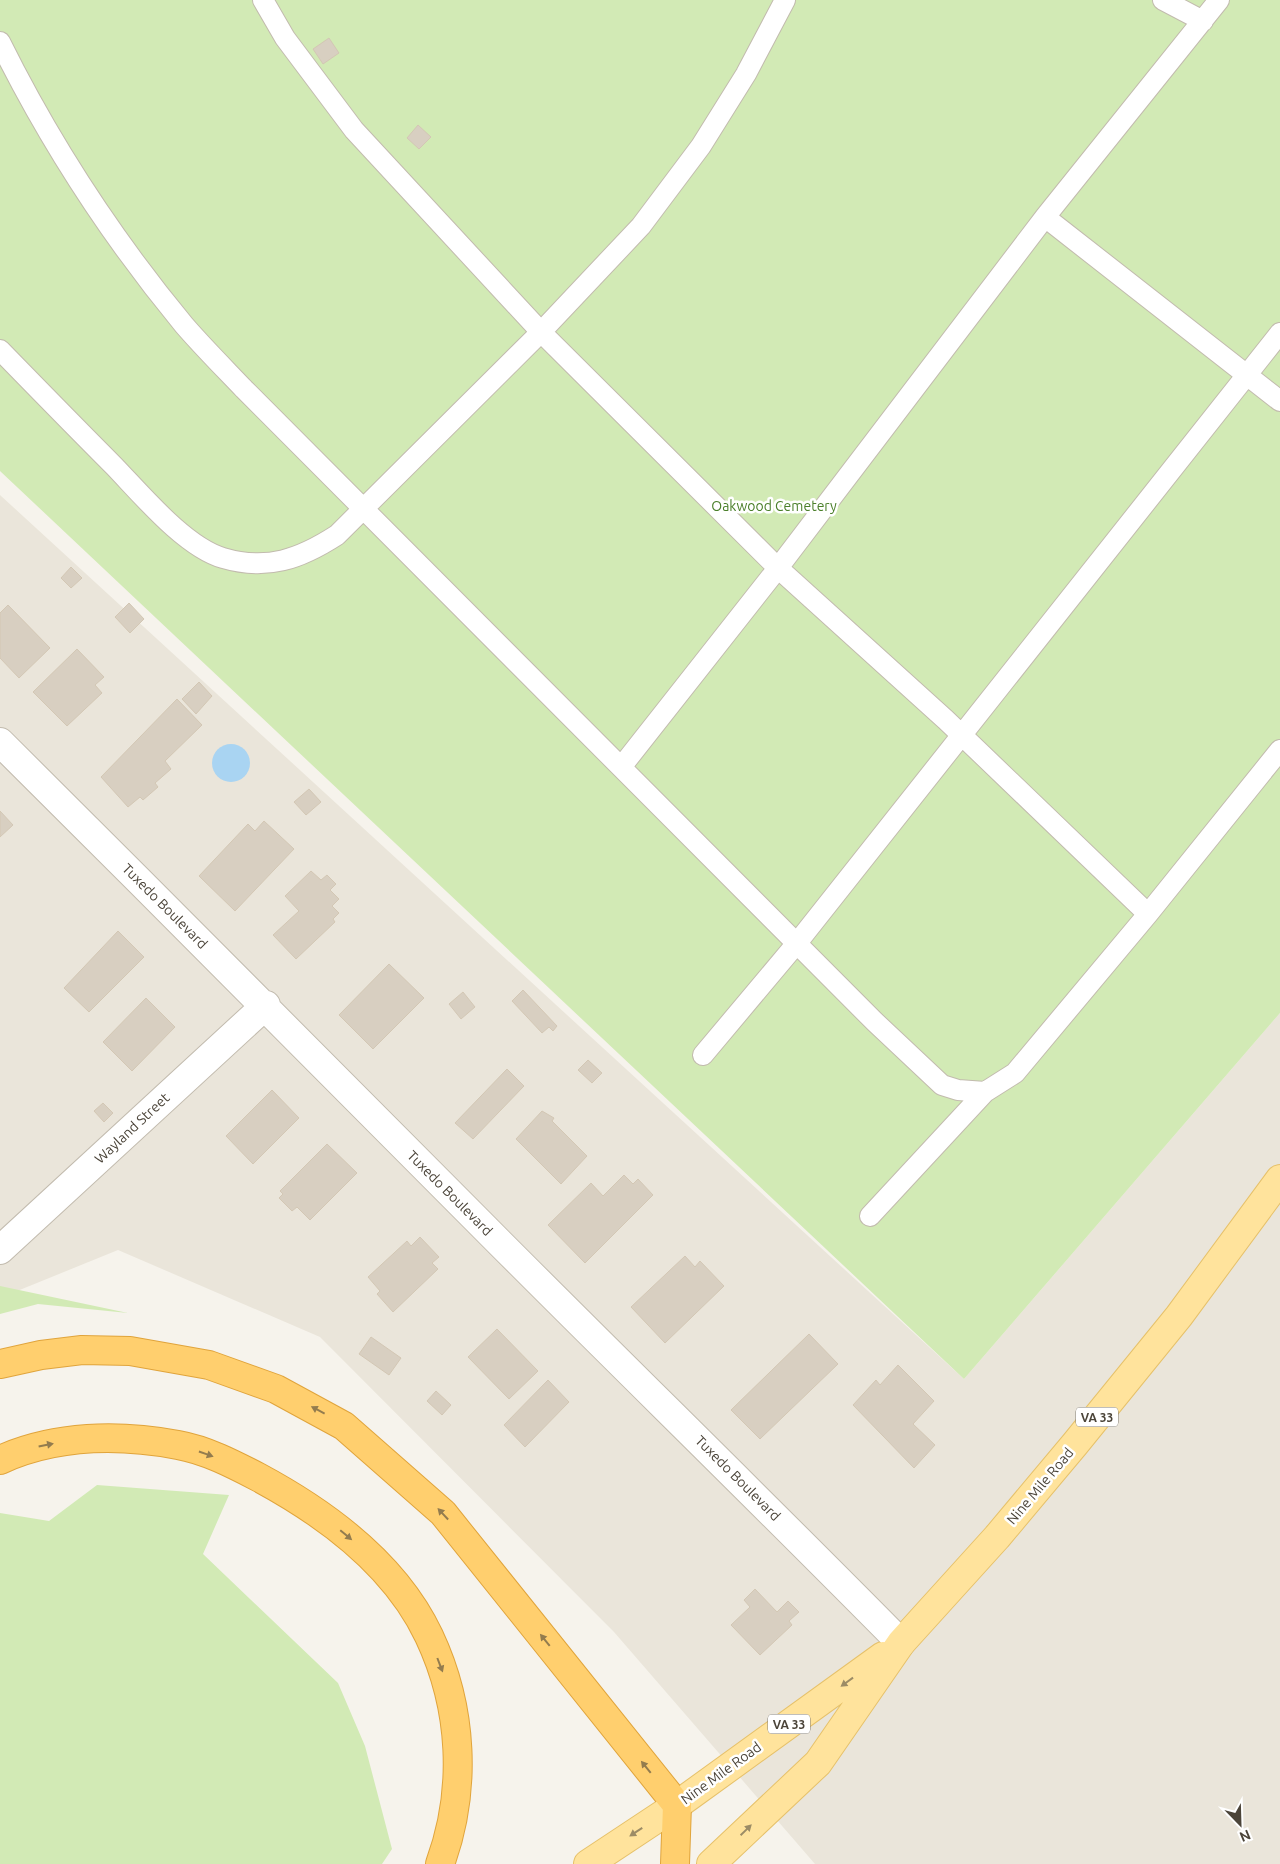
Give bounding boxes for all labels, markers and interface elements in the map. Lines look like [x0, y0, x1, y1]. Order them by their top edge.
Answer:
park label: Oakwood Cemetery [711, 498, 837, 514]
street label: Tuxedo Boulevard [119, 860, 211, 952]
street label: Wayland Street [91, 1089, 173, 1167]
street label: Tuxedo Boulevard [404, 1147, 496, 1239]
one-way arrow [311, 1406, 325, 1414]
road number: VA 33 [1076, 1408, 1118, 1426]
street label: Tuxedo Boulevard [692, 1432, 784, 1524]
one-way arrow [39, 1441, 55, 1449]
street label: Nine Mile Road [1003, 1445, 1077, 1527]
one-way arrow [199, 1451, 214, 1458]
one-way arrow [437, 1508, 449, 1520]
one-way arrow [340, 1529, 352, 1540]
one-way arrow [539, 1634, 550, 1647]
one-way arrow [437, 1657, 445, 1672]
one-way arrow [840, 1677, 854, 1687]
road number: VA 33 [768, 1715, 810, 1734]
street label: Nine Mile Road [678, 1739, 764, 1807]
one-way arrow [641, 1761, 652, 1774]
north arrow [1215, 1799, 1265, 1849]
one-way arrow [740, 1824, 752, 1836]
one-way arrow [629, 1827, 643, 1837]
text: N [1237, 1827, 1253, 1845]

